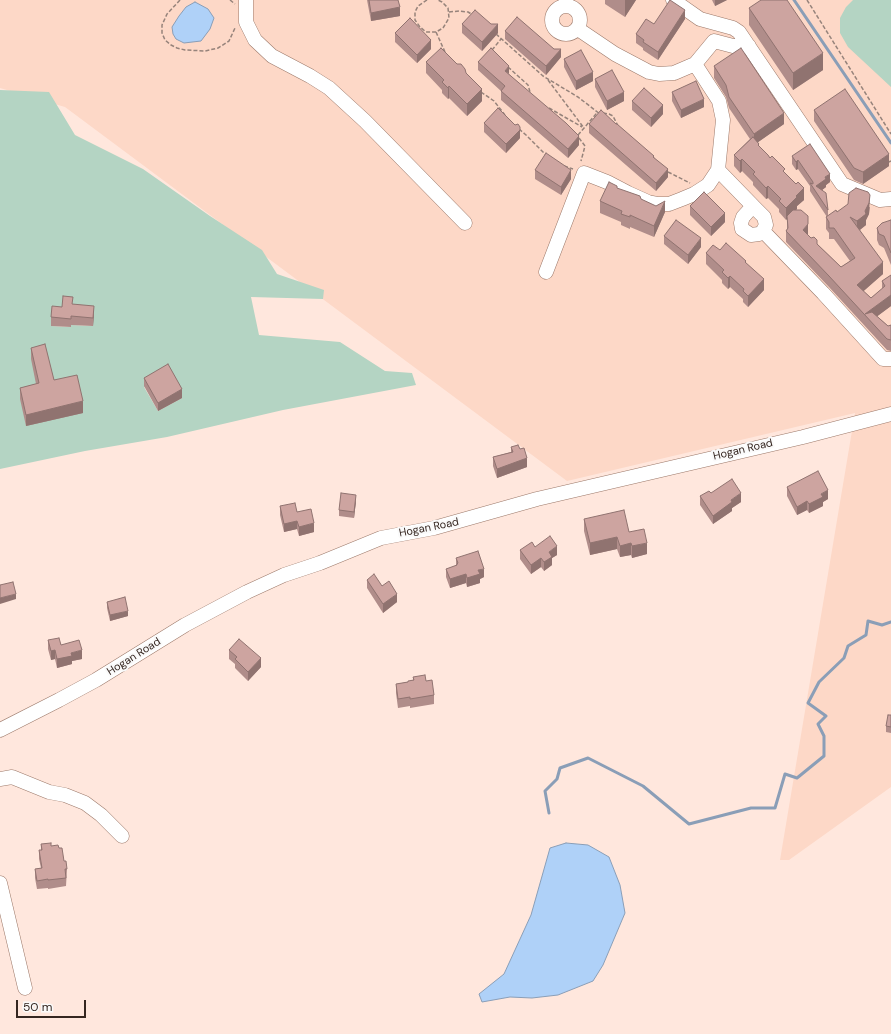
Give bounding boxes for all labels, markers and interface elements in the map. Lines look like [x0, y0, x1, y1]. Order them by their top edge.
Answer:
street label: Hogan Road [712, 437, 774, 463]
street label: Hogan Road [398, 516, 460, 540]
street label: Hogan Road [105, 635, 163, 679]
scale bar [18, 992, 88, 1018]
text: 50 m [23, 999, 52, 1015]

